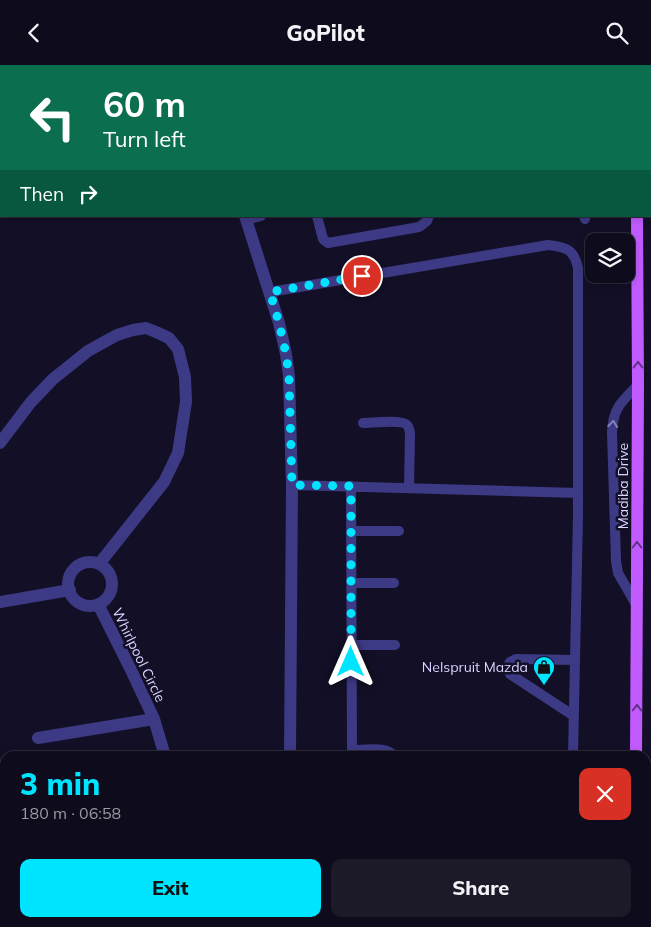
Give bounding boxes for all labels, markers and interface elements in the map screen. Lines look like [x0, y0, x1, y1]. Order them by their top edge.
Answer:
icon: back [20, 19, 48, 47]
text: GoPilot [286, 19, 365, 47]
icon: search [603, 19, 631, 47]
text: 60 m [103, 82, 186, 126]
icon: left [20, 85, 85, 150]
text: Turn left [103, 125, 186, 153]
icon: right [74, 180, 102, 208]
text: Then [20, 182, 64, 206]
map controls [585, 233, 635, 283]
button: layers [585, 233, 635, 283]
pin [341, 255, 383, 297]
icon: arrive [348, 262, 376, 290]
one-way arrow [633, 361, 643, 368]
one-way arrow [607, 419, 618, 427]
street label: Madiba Drive [614, 443, 632, 529]
one-way arrow [632, 541, 642, 548]
street label: Whirlpool Circle [108, 605, 170, 705]
position arrow [324, 635, 376, 687]
shop icon: Nelspruit Mazda [532, 655, 556, 686]
place label: Nelspruit Mazda [422, 658, 528, 676]
one-way arrow [632, 703, 642, 711]
text: 3 min [20, 765, 100, 803]
button: close [579, 768, 631, 820]
text: 180 m · 06:58 [20, 803, 121, 823]
button: Exit [20, 859, 321, 917]
button: Share [331, 859, 631, 917]

